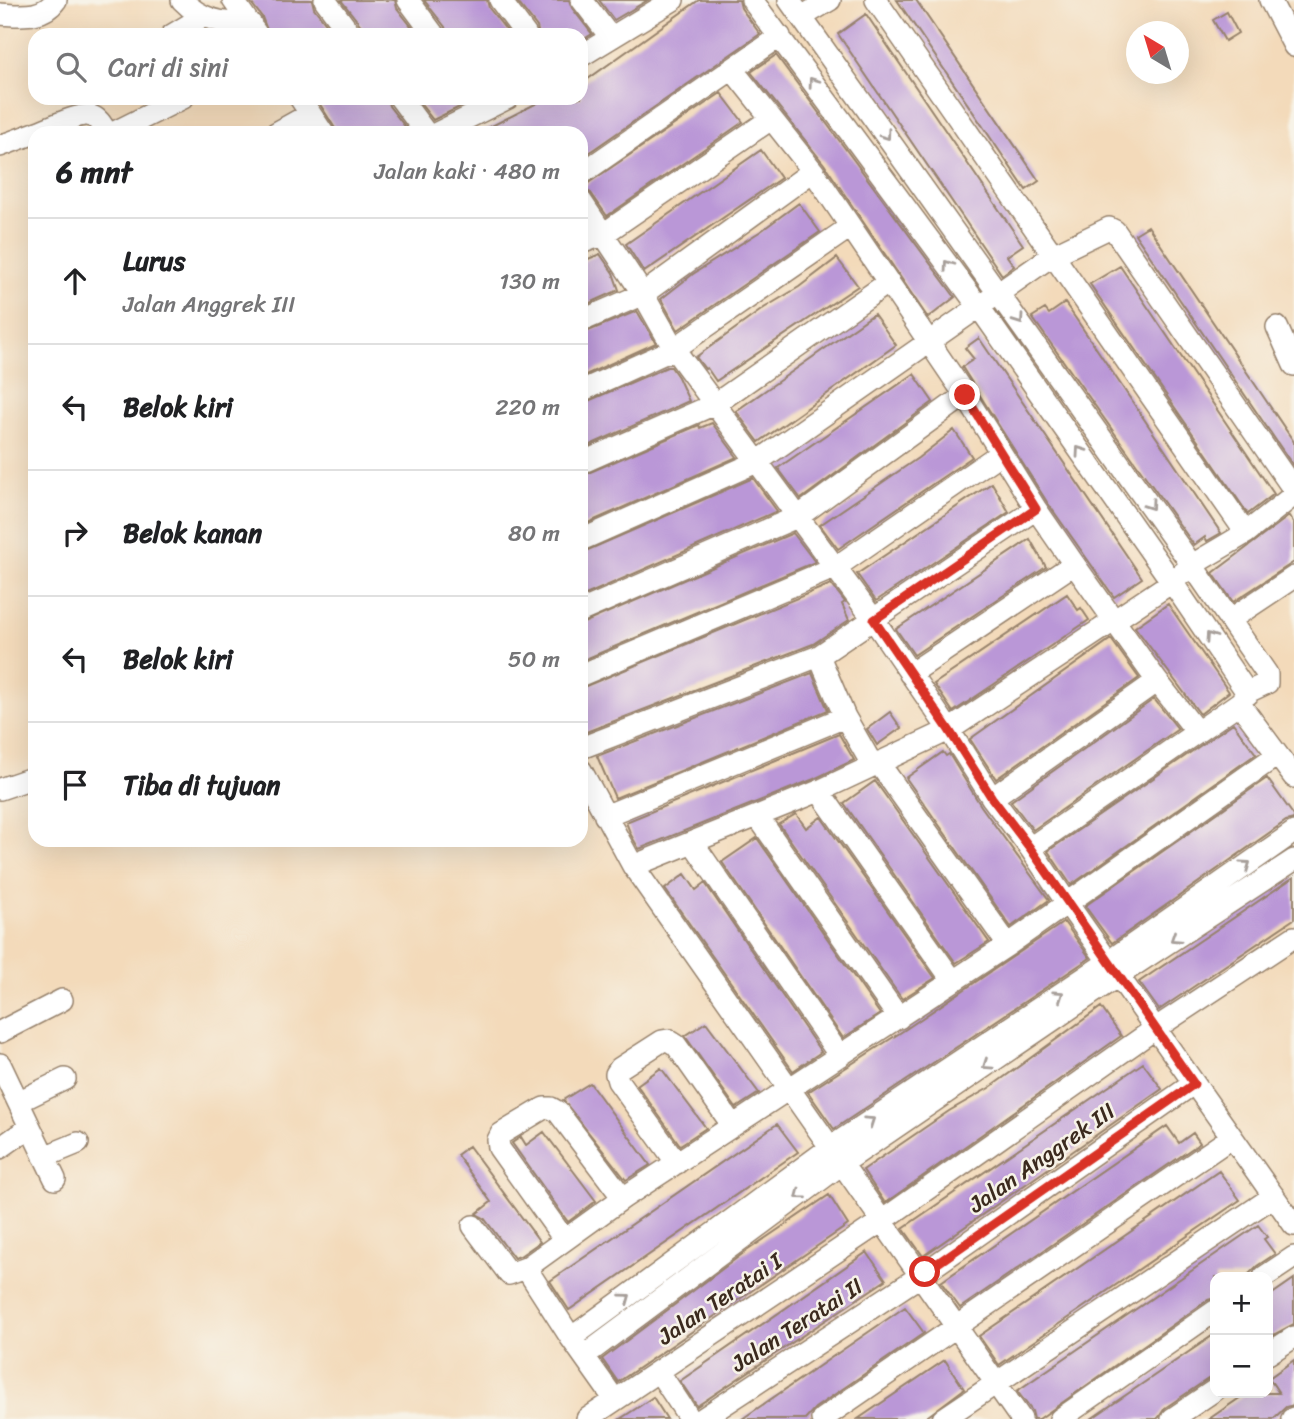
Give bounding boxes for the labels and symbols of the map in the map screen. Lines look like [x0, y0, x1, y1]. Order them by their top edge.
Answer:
north arrow [1126, 21, 1189, 84]
one-way arrow [809, 77, 822, 90]
one-way arrow [878, 127, 890, 140]
one-way arrow [944, 260, 956, 273]
one-way arrow [1011, 312, 1023, 325]
route end [949, 379, 980, 410]
one-way arrow [1076, 446, 1088, 459]
one-way arrow [1142, 497, 1154, 510]
one-way arrow [1205, 632, 1218, 645]
one-way arrow [1238, 861, 1251, 873]
one-way arrow [1170, 930, 1183, 943]
one-way arrow [1051, 990, 1064, 1003]
one-way arrow [982, 1057, 995, 1069]
street label: Jalan Anggrek III [959, 1092, 1124, 1225]
one-way arrow [862, 1117, 875, 1129]
one-way arrow [795, 1187, 808, 1199]
street label: Jalan Teratai I [648, 1241, 793, 1357]
route start [909, 1256, 940, 1287]
street label: Jalan Teratai II [722, 1267, 872, 1384]
one-way arrow [618, 1293, 631, 1306]

